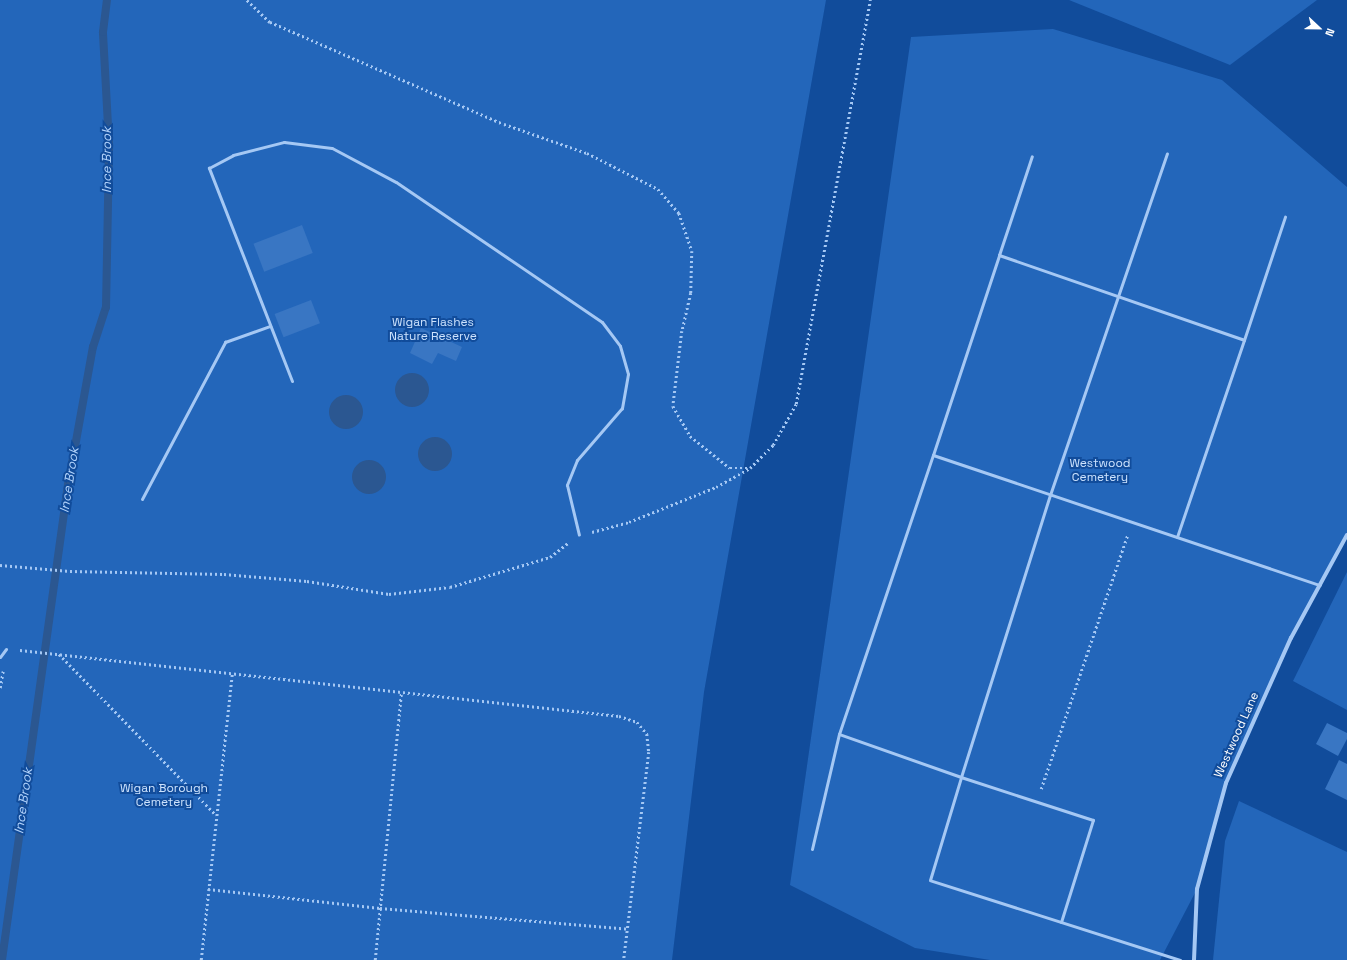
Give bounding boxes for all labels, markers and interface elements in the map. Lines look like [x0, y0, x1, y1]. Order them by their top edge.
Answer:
north arrow [1299, 8, 1339, 48]
text: N [1322, 26, 1338, 39]
water label: Ince Brook [99, 127, 115, 193]
park label: Wigan Flashes Nature Reserve [389, 316, 477, 344]
water label: Ince Brook [57, 446, 83, 514]
park label: Westwood Cemetery [1069, 457, 1131, 485]
street label: Westwood Lane [1212, 690, 1262, 780]
water label: Ince Brook [12, 767, 36, 835]
park label: Wigan Borough Cemetery [120, 782, 208, 810]

